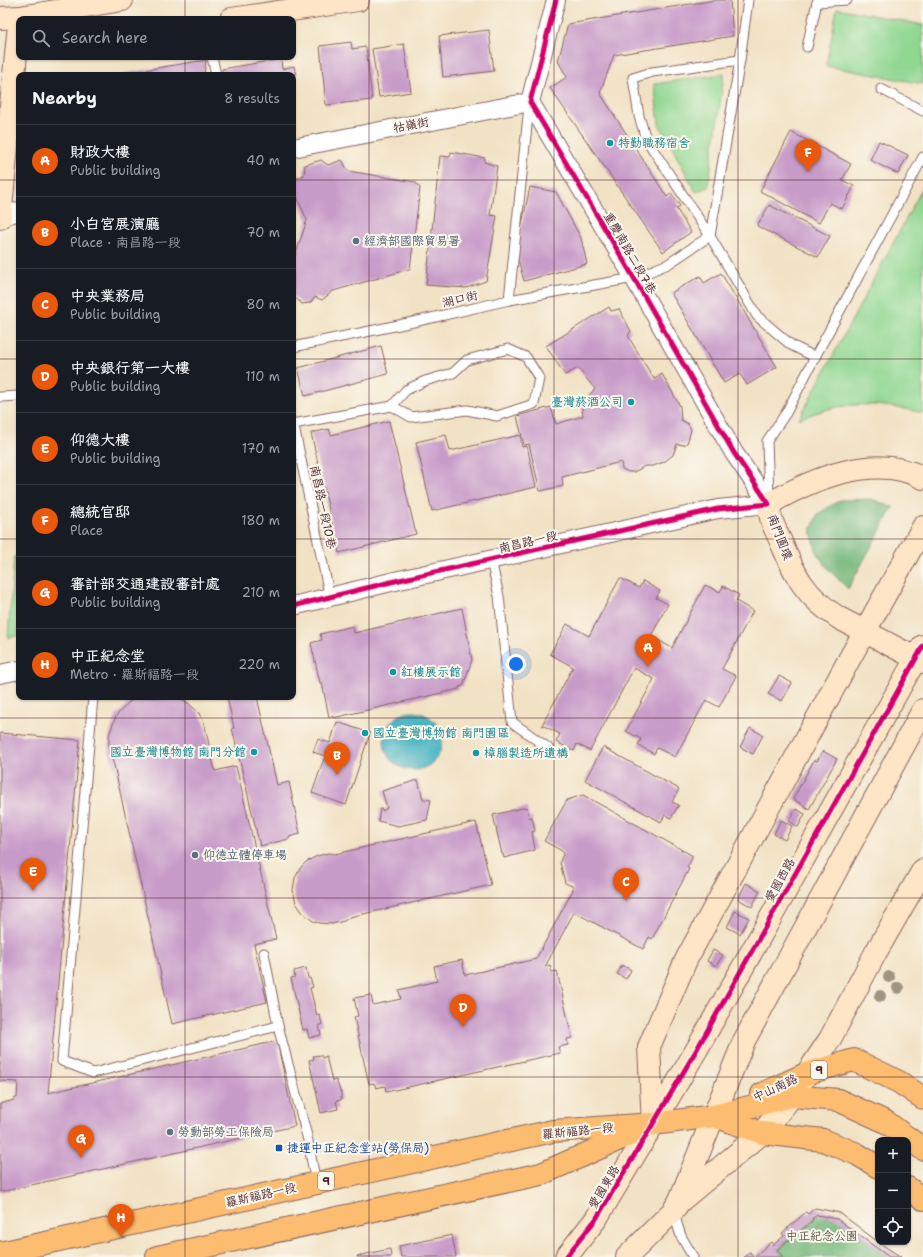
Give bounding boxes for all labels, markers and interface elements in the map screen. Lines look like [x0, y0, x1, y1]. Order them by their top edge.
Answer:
search box [16, 16, 296, 60]
icon: search [30, 27, 52, 49]
text: Search here [62, 28, 148, 48]
text: Nearby [32, 87, 97, 109]
text: 8 results [224, 90, 280, 107]
street label: 牯嶺街 [392, 114, 430, 136]
place label: 特勤職務宿舍 [618, 135, 690, 151]
marker: 特勤職務宿舍 [605, 138, 615, 148]
pin: F [795, 139, 821, 172]
text: 財政大樓 [70, 142, 130, 162]
text: A [40, 152, 50, 169]
text: 40 m [246, 152, 280, 169]
text: Public building [70, 162, 161, 179]
street label: 重慶南路二段7巷 [600, 209, 660, 297]
text: 小白宮展演廳 [70, 214, 160, 234]
text: B [41, 224, 49, 241]
text: 70 m [246, 224, 280, 241]
place label: 經濟部國際貿易署 [364, 233, 460, 249]
text: Place · 南昌路一段 [70, 234, 181, 251]
marker: 經濟部國際貿易署 [351, 236, 361, 246]
text: 中央業務局 [70, 286, 145, 306]
street label: 湖口街 [441, 287, 479, 311]
text: C [41, 296, 49, 313]
text: 80 m [246, 296, 280, 313]
text: Public building [70, 306, 161, 323]
text: 中央銀行第一大樓 [70, 358, 190, 378]
text: D [40, 368, 50, 385]
text: 110 m [245, 368, 280, 385]
text: Public building [70, 378, 161, 395]
place label: 臺灣菸酒公司 [551, 394, 623, 410]
marker: 臺灣菸酒公司 [626, 397, 636, 407]
text: 仰德大樓 [70, 430, 130, 450]
text: E [41, 440, 49, 457]
text: 170 m [242, 440, 280, 457]
text: Public building [70, 450, 161, 467]
street label: 南昌路一段10巷 [306, 464, 340, 550]
text: 總統官邸 [70, 502, 130, 522]
text: F [41, 512, 49, 529]
text: 180 m [241, 512, 280, 529]
street label: 南門圓環 [764, 512, 796, 562]
text: Place [70, 522, 103, 539]
street label: 南昌路一段 [497, 527, 559, 557]
text: 審計部交通建設審計處 [70, 574, 220, 594]
text: G [40, 584, 50, 601]
text: 210 m [242, 584, 280, 601]
text: Public building [70, 594, 161, 611]
pin: A [635, 634, 661, 667]
text: 中正紀念堂 [70, 646, 145, 666]
your location [506, 654, 526, 674]
text: H [40, 656, 50, 673]
text: 220 m [238, 656, 280, 673]
place label: 紅樓展示館 [401, 664, 461, 680]
text: Metro · 羅斯福路一段 [70, 666, 199, 683]
marker: 紅樓展示館 [388, 667, 398, 677]
place label: 國立臺灣博物館 南門園區 [373, 725, 509, 741]
marker: 國立臺灣博物館 南門園區 [360, 728, 370, 738]
pin: B [324, 742, 350, 775]
place label: 國立臺灣博物館 南門分館 [110, 744, 246, 760]
place label: 樟腦製造所遺構 [484, 745, 569, 761]
marker: 國立臺灣博物館 南門分館 [249, 747, 259, 757]
marker: 樟腦製造所遺構 [471, 748, 481, 758]
place label: 仰德立體停車場 [203, 847, 287, 863]
marker: 仰德立體停車場 [190, 850, 200, 860]
street label: 愛國西路 [761, 855, 799, 905]
pin: E [20, 858, 46, 891]
pin: C [613, 868, 639, 901]
pin: D [450, 994, 476, 1027]
road number: 9 [811, 1061, 827, 1079]
street label: 中山南路 [750, 1071, 800, 1105]
street label: 羅斯福路一段 [541, 1119, 615, 1143]
place label: 勞動部勞工保險局 [178, 1124, 274, 1140]
pin: G [68, 1125, 94, 1158]
marker: 勞動部勞工保險局 [165, 1127, 175, 1137]
map controls [875, 1137, 911, 1245]
button: + [875, 1137, 911, 1173]
place label: 捷運中正紀念堂站(勞保局) [287, 1140, 429, 1156]
marker: 捷運中正紀念堂站(勞保局) [274, 1143, 284, 1153]
street label: 愛國東路 [585, 1162, 623, 1212]
road number: 9 [318, 1172, 334, 1190]
button: − [875, 1173, 911, 1209]
street label: 羅斯福路一段 [224, 1179, 298, 1211]
pin: H [108, 1204, 134, 1237]
button: locate [875, 1209, 911, 1245]
park label: 中正紀念公園 [786, 1228, 858, 1244]

